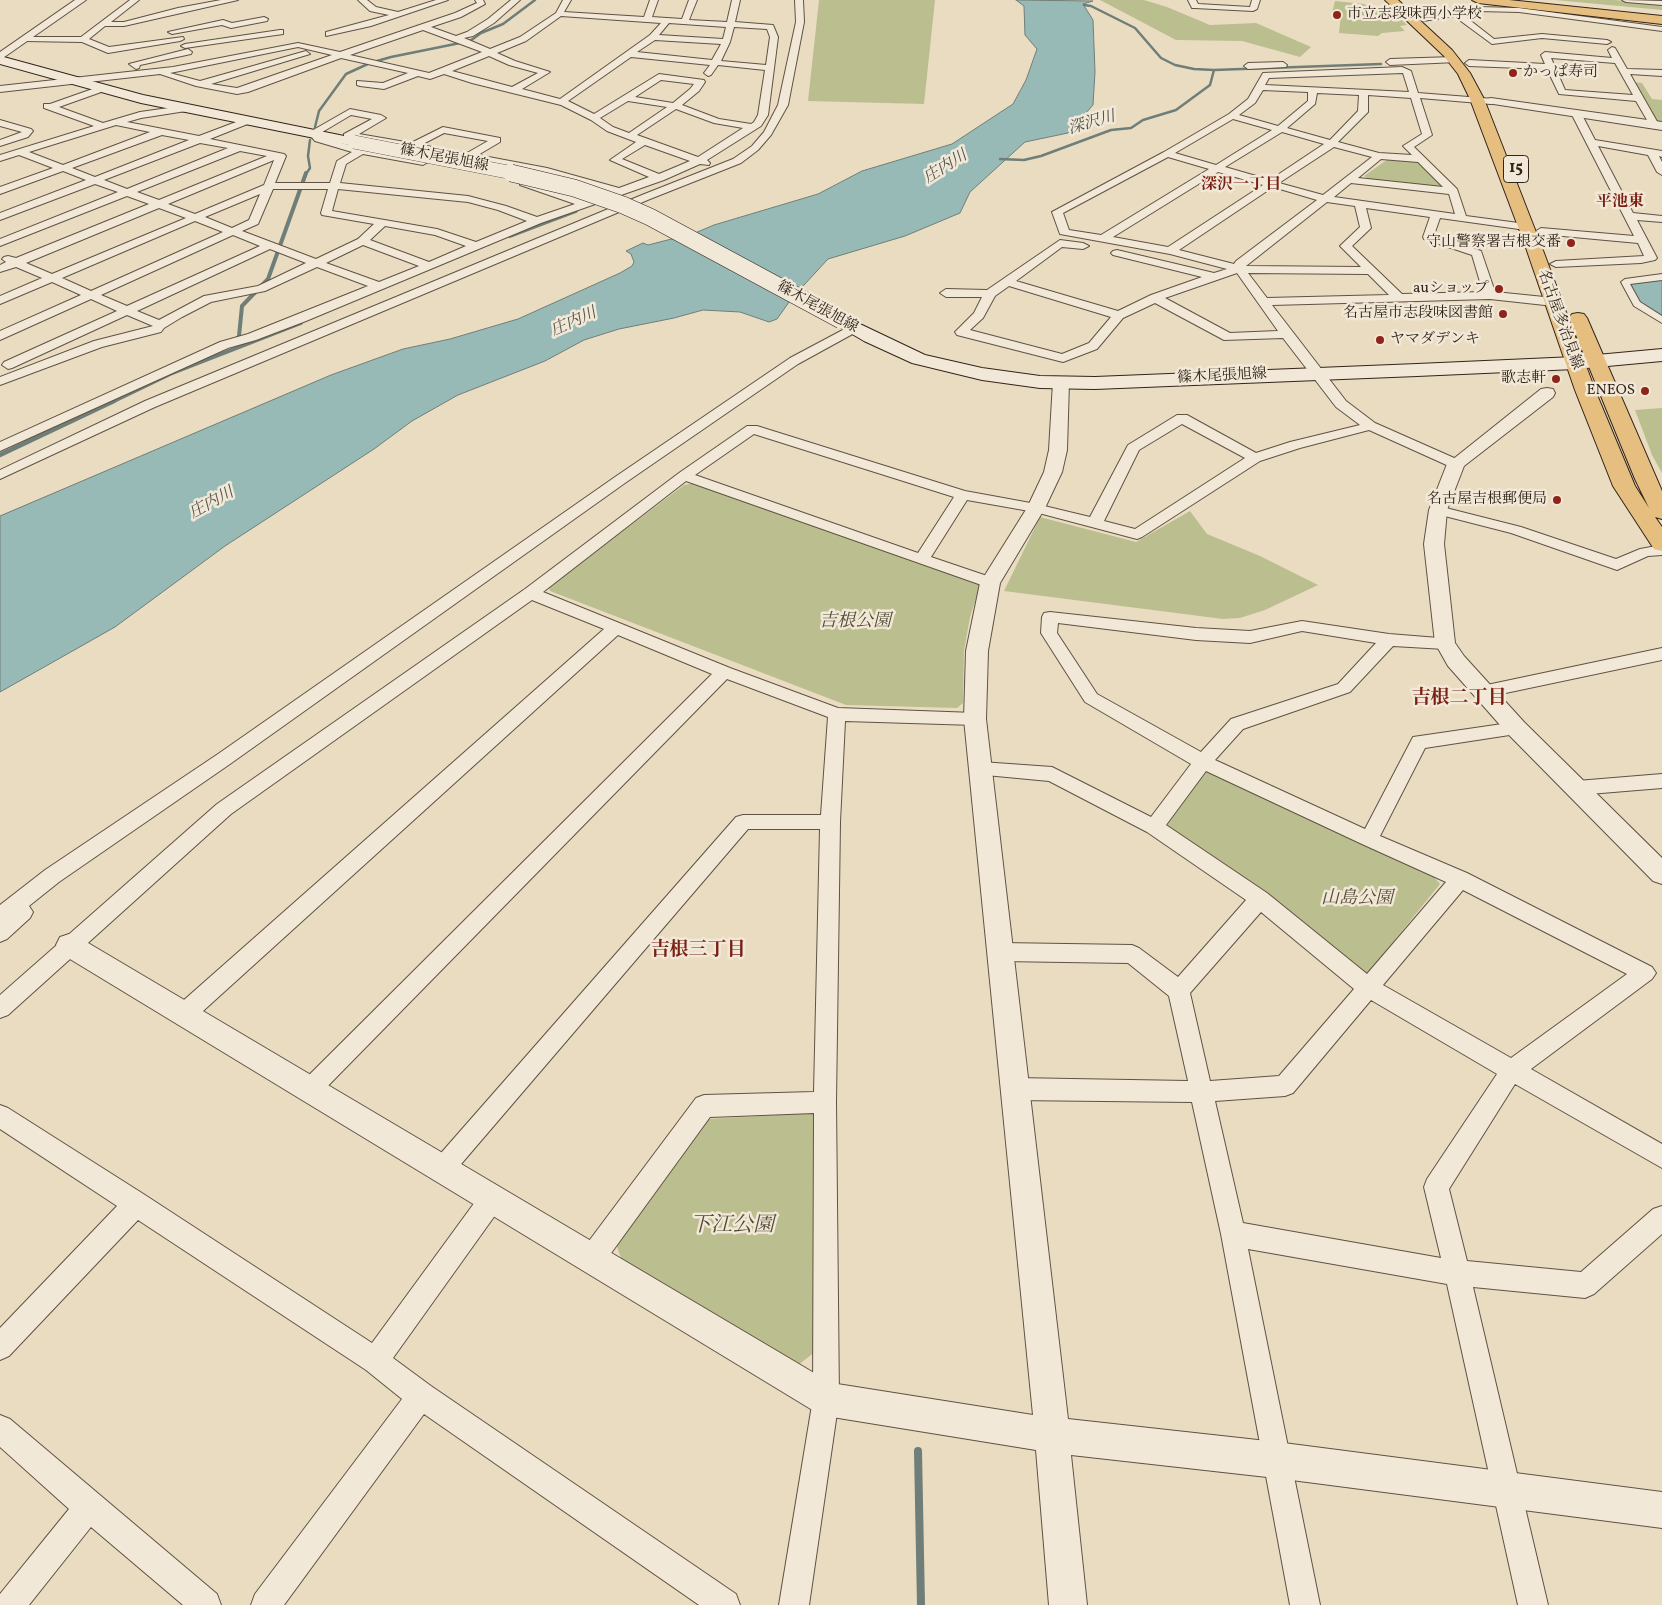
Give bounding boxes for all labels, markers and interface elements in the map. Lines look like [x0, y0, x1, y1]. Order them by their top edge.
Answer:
place label: 市立志段味西小学校 [1347, 6, 1482, 24]
marker: 市立志段味西小学校 [1331, 9, 1343, 21]
place label: かっぱ寿司 [1523, 64, 1598, 82]
marker: かっぱ寿司 [1507, 67, 1519, 79]
water label: 深沢川 [1066, 108, 1118, 140]
street label: 篠木尾張旭線 [398, 142, 490, 176]
water label: 庄内川 [921, 147, 971, 189]
road number: 15 [1504, 156, 1528, 182]
district label: 深沢一丁目 [1201, 176, 1281, 196]
district label: 平池東 [1596, 193, 1644, 213]
place label: 守山警察署吉根交番 [1426, 234, 1561, 252]
marker: 守山警察署吉根交番 [1565, 237, 1577, 249]
street label: 名古屋多治見線 [1533, 268, 1585, 372]
street label: 篠木尾張旭線 [773, 278, 861, 338]
place label: auショップ [1413, 280, 1489, 298]
marker: auショップ [1493, 283, 1505, 295]
water label: 庄内川 [548, 304, 600, 342]
place label: 名古屋市志段味図書館 [1343, 305, 1493, 323]
marker: 名古屋市志段味図書館 [1497, 308, 1509, 320]
place label: ヤマダデンキ [1390, 331, 1480, 349]
marker: ヤマダデンキ [1374, 334, 1386, 346]
street label: 篠木尾張旭線 [1177, 366, 1267, 388]
place label: 歌志軒 [1501, 370, 1546, 388]
marker: 歌志軒 [1550, 373, 1562, 385]
place label: ENEOS [1587, 382, 1635, 400]
marker: ENEOS [1639, 385, 1651, 397]
water label: 庄内川 [186, 484, 238, 524]
place label: 名古屋吉根郵便局 [1427, 491, 1547, 509]
marker: 名古屋吉根郵便局 [1551, 494, 1563, 506]
park label: 吉根公園 [819, 612, 891, 634]
district label: 吉根二丁目 [1412, 689, 1506, 711]
park label: 山島公園 [1321, 889, 1393, 911]
district label: 吉根三丁目 [651, 941, 745, 963]
park label: 下江公園 [690, 1214, 774, 1240]

